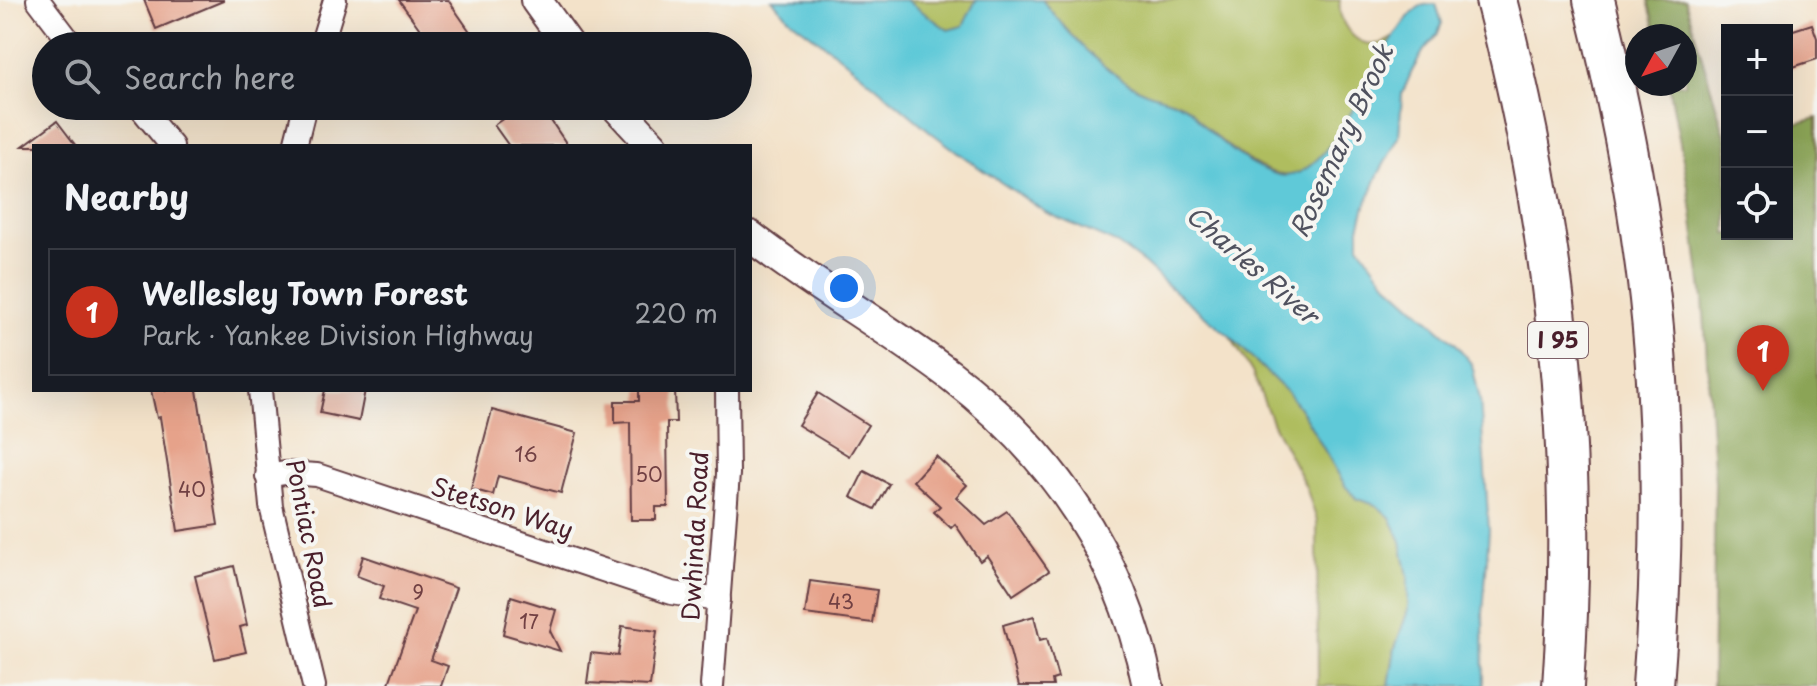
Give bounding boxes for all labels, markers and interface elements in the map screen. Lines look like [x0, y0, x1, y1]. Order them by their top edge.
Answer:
north arrow [1625, 24, 1697, 96]
map controls [1721, 24, 1793, 240]
button: + [1721, 24, 1793, 96]
search box [32, 32, 752, 120]
water label: Rosemary Brook [1279, 36, 1403, 243]
icon: search [60, 54, 104, 98]
text: Search here [124, 54, 296, 99]
button: − [1721, 96, 1793, 168]
button: locate [1721, 168, 1793, 240]
text: Nearby [64, 170, 189, 222]
water label: Charles River [1178, 195, 1330, 335]
your location [824, 268, 864, 308]
text: Wellesley Town Forest [142, 270, 468, 315]
text: 1 [86, 293, 98, 332]
text: 220 m [634, 293, 718, 332]
text: Park · Yankee Division Highway [142, 315, 534, 354]
road number: I 95 [1528, 322, 1588, 358]
pin: 1 [1737, 325, 1789, 391]
house number: 16 [515, 439, 538, 469]
street label: Dwhinda Road [672, 450, 716, 622]
street label: Pontiac Road [278, 456, 342, 611]
house number: 50 [635, 459, 663, 489]
street label: Stetson Way [427, 467, 578, 547]
house number: 40 [178, 474, 206, 504]
house number: 9 [412, 577, 424, 607]
house number: 43 [828, 586, 854, 616]
house number: 17 [519, 606, 539, 636]

